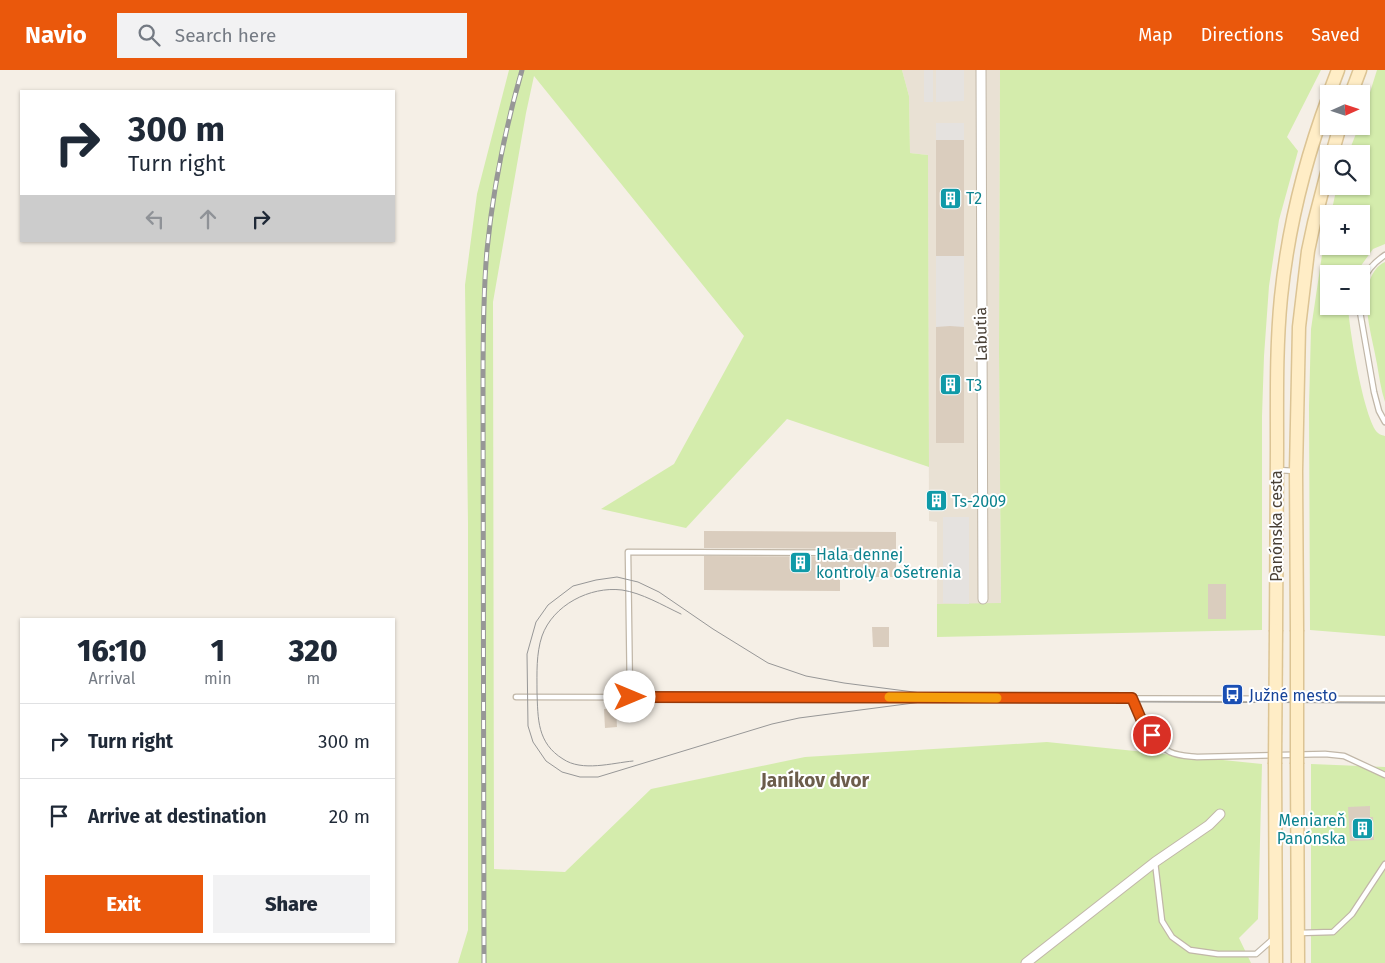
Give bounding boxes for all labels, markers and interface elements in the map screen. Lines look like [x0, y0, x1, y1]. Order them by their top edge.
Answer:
search box [117, 13, 467, 58]
text: Navio [25, 21, 87, 49]
icon: search [135, 21, 163, 49]
text: Search here [175, 24, 276, 47]
text: Map [1138, 24, 1173, 46]
text: Directions [1201, 24, 1283, 46]
text: Saved [1311, 24, 1360, 46]
north arrow [1320, 85, 1370, 135]
map controls [1320, 85, 1370, 315]
text: 300 m [128, 108, 225, 150]
icon: right [45, 110, 110, 175]
button: search [1320, 145, 1370, 195]
text: Turn right [128, 150, 225, 177]
building icon: T2 [938, 186, 962, 210]
place label: T2 [966, 189, 982, 208]
icon: left [141, 205, 169, 233]
icon: ahead [194, 205, 222, 233]
icon: right [247, 205, 275, 233]
button: + [1320, 205, 1370, 255]
button: − [1320, 265, 1370, 315]
street label: Labutia [971, 307, 991, 361]
building icon: T3 [938, 373, 962, 397]
place label: T3 [966, 376, 982, 395]
street label: Panónska cesta [1267, 470, 1286, 582]
building icon: Ts-2009 [924, 489, 948, 513]
place label: Ts-2009 [952, 492, 1006, 511]
place label: Hala dennej kontroly a ošetrenia [816, 545, 962, 582]
building icon: Hala dennej kontroly a ošetrenia [788, 551, 812, 575]
text: 16:10 [77, 633, 147, 669]
text: 1 [211, 633, 225, 669]
text: 320 [289, 633, 338, 669]
text: Arrival [89, 669, 135, 688]
text: min [204, 669, 232, 688]
text: m [306, 669, 320, 688]
position arrow [603, 670, 655, 722]
bus stop icon: Južné mesto [1221, 683, 1245, 707]
place label: Južné mesto [1249, 686, 1337, 705]
pin [1131, 714, 1173, 756]
icon: arrive [1138, 721, 1166, 749]
icon: right [45, 727, 73, 755]
text: Turn right [88, 730, 173, 753]
text: 300 m [318, 730, 370, 753]
district label: Janíkov dvor [760, 769, 870, 792]
icon: arrive [45, 802, 73, 830]
text: Arrive at destination [88, 805, 267, 828]
text: 20 m [329, 805, 370, 828]
place label: Meniareň Panónska [1277, 811, 1346, 848]
building icon: Meniareň Panónska [1350, 817, 1374, 841]
button: Exit [45, 875, 203, 933]
button: Share [213, 875, 370, 933]

